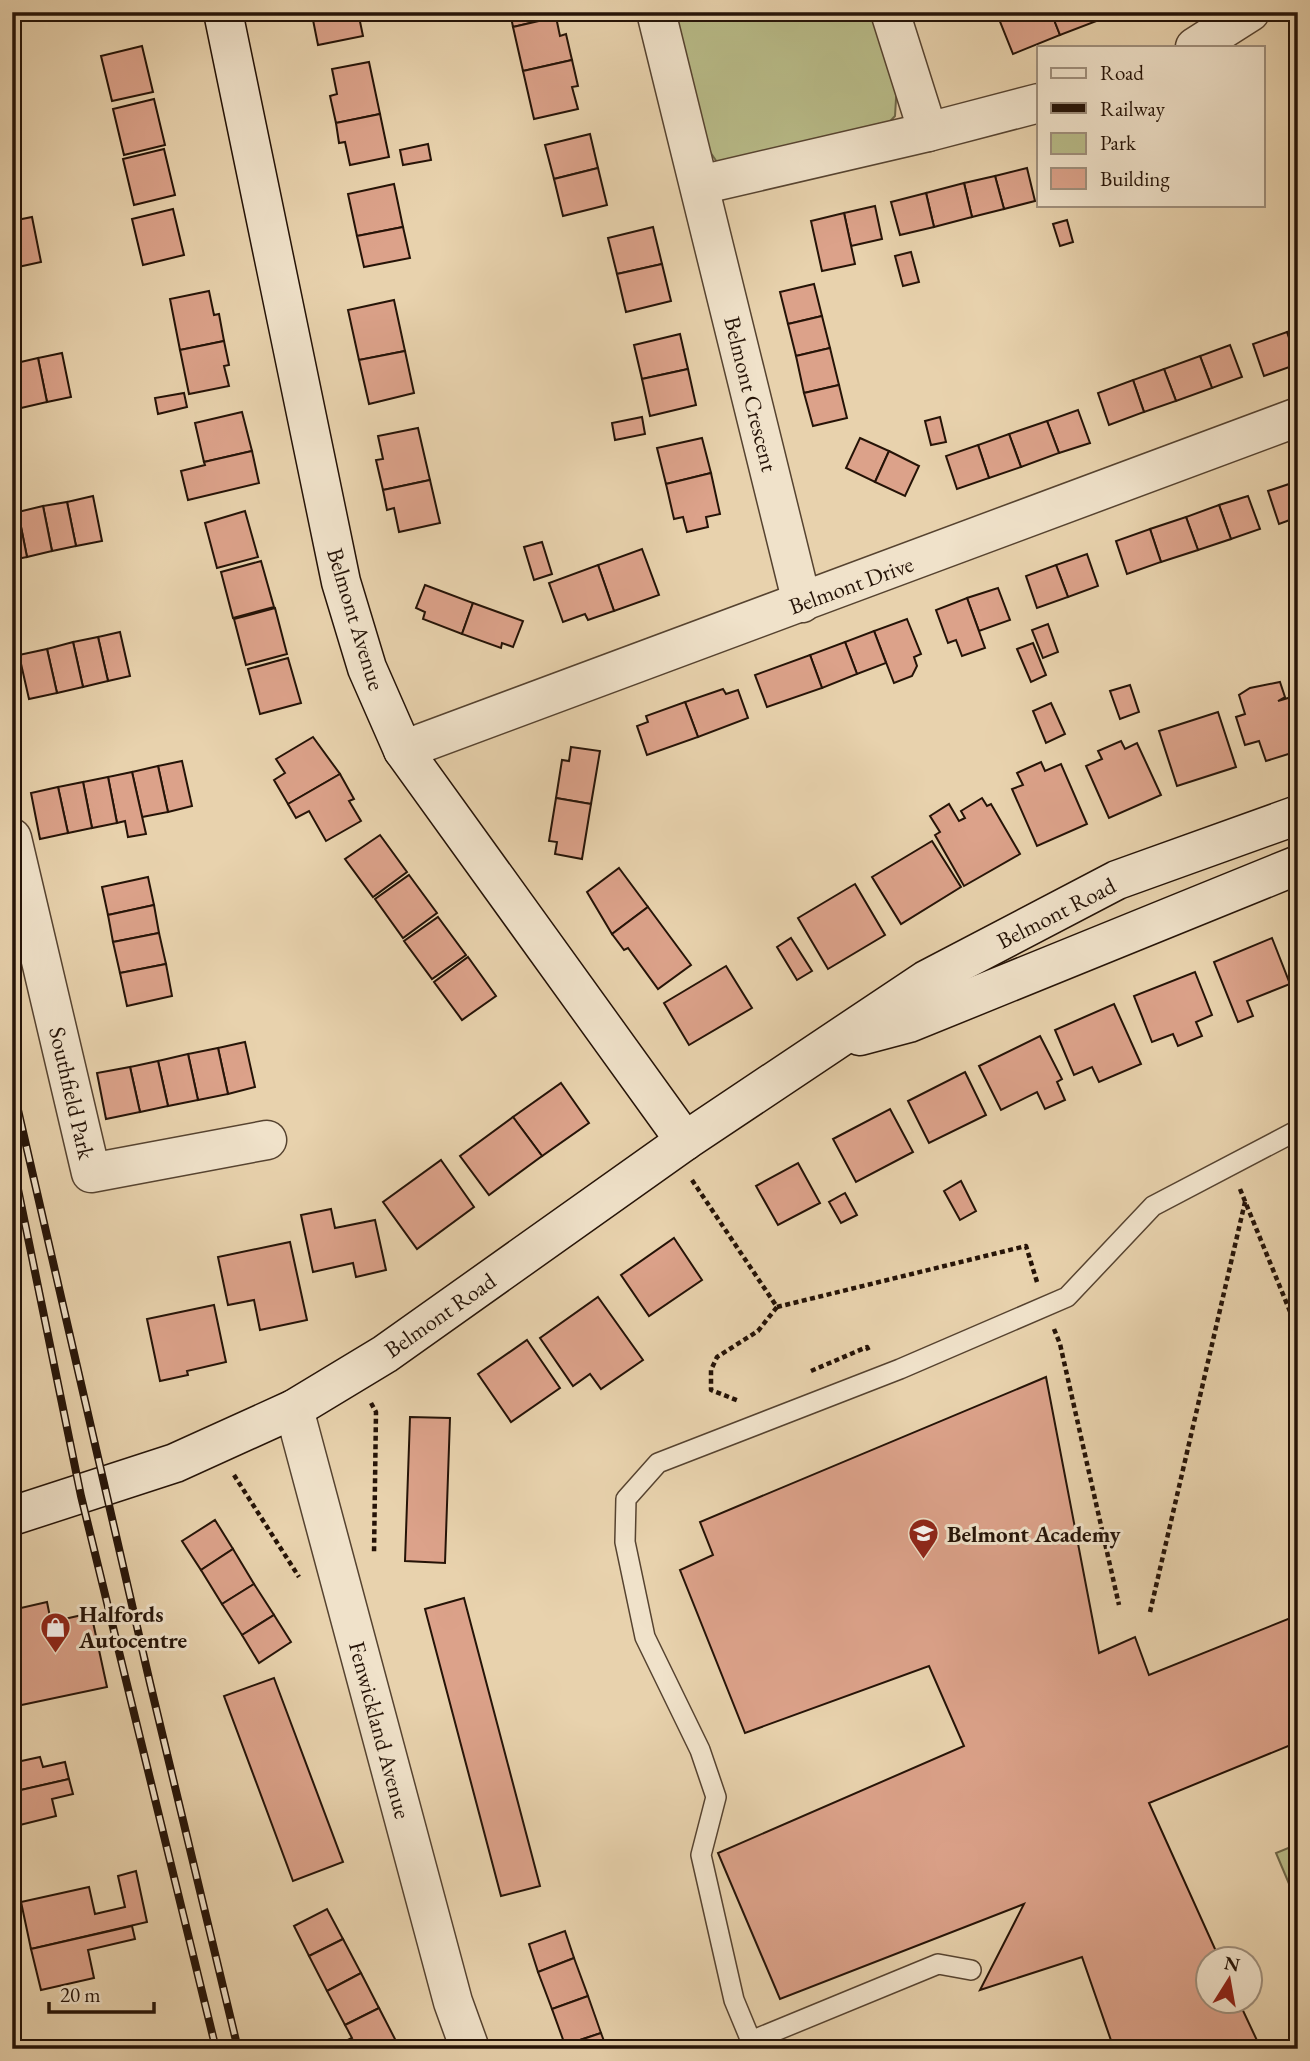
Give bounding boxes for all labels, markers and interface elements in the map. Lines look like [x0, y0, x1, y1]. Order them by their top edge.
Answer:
legend [1037, 46, 1264, 206]
text: Road [1100, 59, 1144, 86]
text: Railway [1100, 95, 1166, 122]
text: Park [1100, 129, 1137, 156]
text: Building [1100, 165, 1170, 192]
street label: Belmont Crescent [717, 313, 785, 475]
street label: Belmont Avenue [320, 544, 392, 694]
street label: Belmont Drive [785, 549, 917, 621]
street label: Belmont Road [992, 870, 1121, 956]
street label: Southfield Park [42, 1024, 102, 1163]
street label: Belmont Road [378, 1265, 502, 1364]
school or university icon: Belmont Academy [907, 1517, 941, 1561]
place label: Belmont Academy [947, 1519, 1122, 1549]
place label: Halfords Autocentre [78, 1599, 188, 1655]
shop icon: Halfords Autocentre [39, 1610, 73, 1654]
street label: Fenwickland Avenue [342, 1638, 418, 1822]
north arrow [1194, 1946, 1264, 2016]
text: N [1222, 1950, 1243, 1978]
scale bar [49, 1970, 154, 2014]
text: 20 m [60, 1981, 101, 2008]

